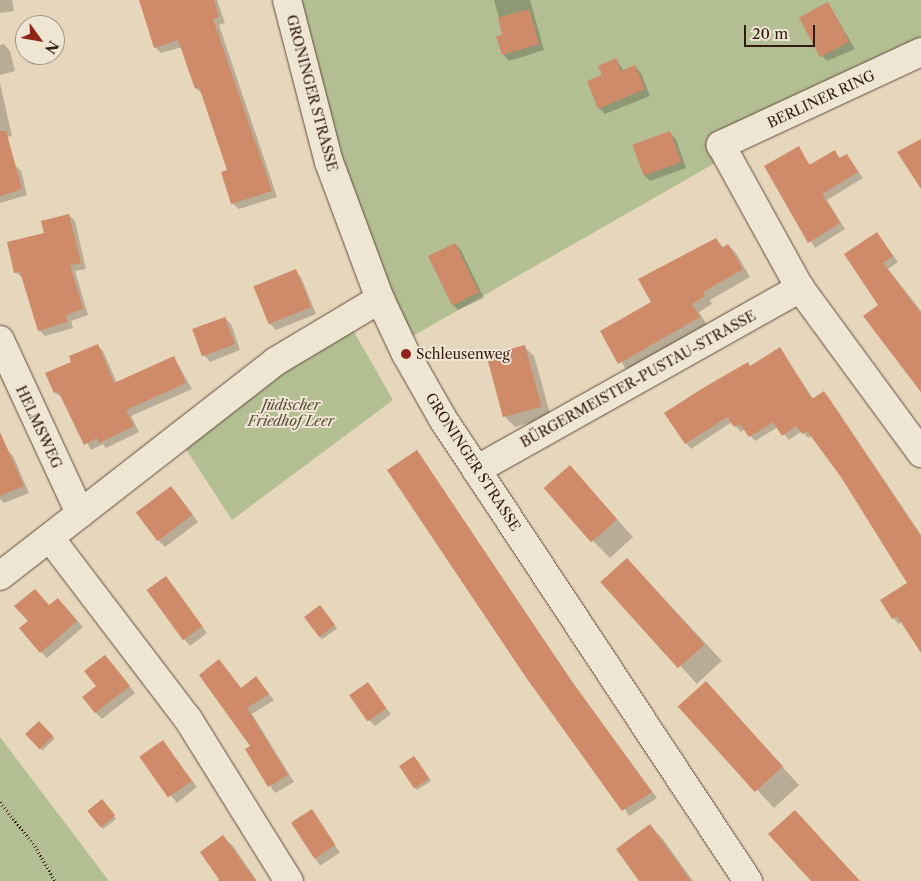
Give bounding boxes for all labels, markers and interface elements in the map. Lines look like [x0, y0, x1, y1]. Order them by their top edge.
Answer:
street label: GRONINGER STRASSE [283, 13, 341, 173]
north arrow [15, 15, 65, 65]
scale bar [746, 15, 817, 47]
text: 20 m [752, 24, 788, 43]
text: N [41, 37, 63, 57]
street label: BERLINER RING [764, 67, 878, 131]
street label: BÜRGERMEISTER-PUSTAU-STRASSE [517, 307, 759, 451]
place label: Schleusenweg [416, 346, 510, 362]
marker: Schleusenweg [400, 348, 412, 360]
street label: HELMSWEG [12, 383, 66, 471]
street label: GRONINGER STRASSE [422, 390, 524, 534]
park label: Jüdischer Friedhof Leer [248, 397, 334, 430]

